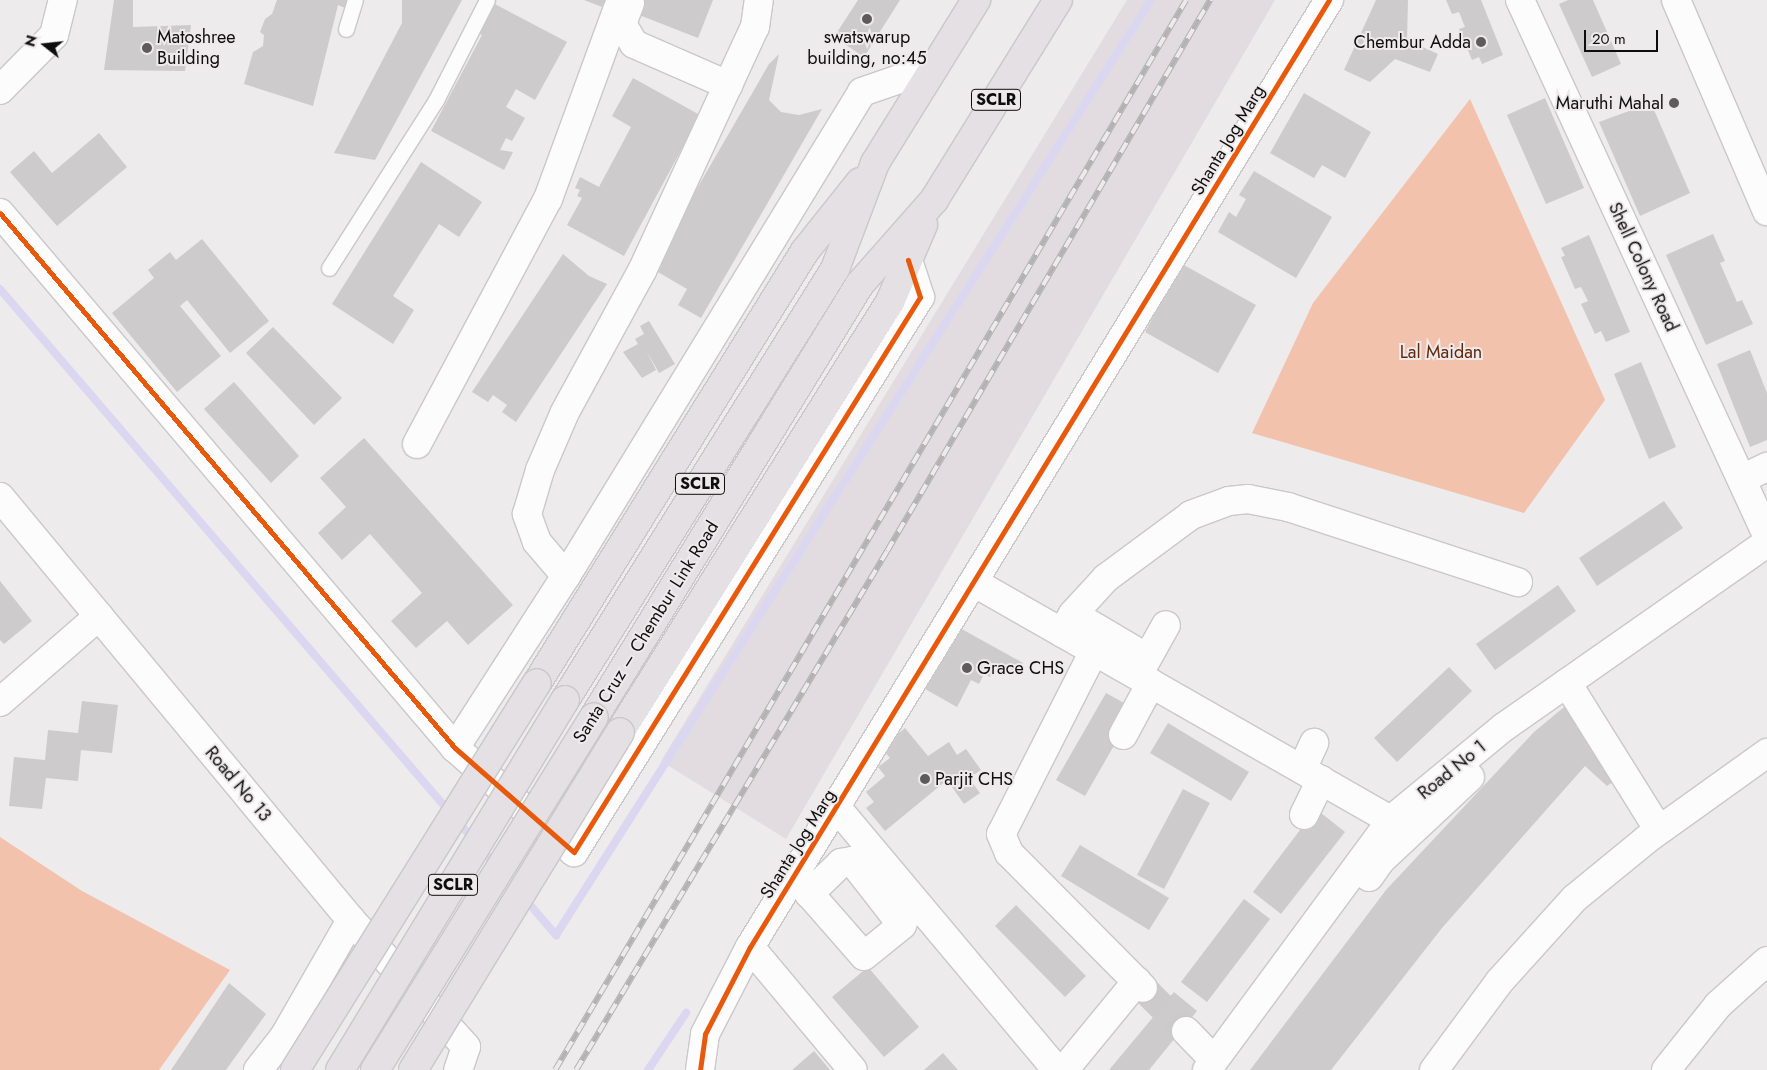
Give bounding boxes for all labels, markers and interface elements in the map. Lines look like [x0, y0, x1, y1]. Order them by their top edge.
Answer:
marker: swatswarup building, no:45 [861, 13, 873, 25]
north arrow [20, 20, 70, 70]
scale bar [1587, 20, 1661, 52]
place label: Matoshree Building [157, 27, 236, 70]
place label: swatswarup building, no:45 [807, 27, 927, 70]
text: 20 m [1592, 28, 1626, 50]
place label: Chembur Adda [1354, 31, 1471, 53]
text: N [19, 33, 42, 49]
marker: Chembur Adda [1475, 36, 1487, 48]
marker: Matoshree Building [141, 42, 153, 54]
street label: Shanta Jog Marg [1187, 81, 1269, 199]
road number: SCLR [970, 86, 1022, 114]
place label: Maruthi Mahal [1556, 92, 1664, 114]
marker: Maruthi Mahal [1668, 97, 1680, 109]
street label: Shell Colony Road [1604, 199, 1682, 335]
park label: Lal Maidan [1400, 341, 1482, 363]
road number: SCLR [674, 470, 726, 498]
street label: Santa Cruz – Chembur Link Road [569, 517, 723, 747]
place label: Grace CHS [977, 657, 1064, 679]
marker: Grace CHS [961, 662, 973, 674]
street label: Road No 1 [1414, 736, 1490, 804]
street label: Road No 13 [200, 742, 276, 826]
place label: Parjit CHS [935, 768, 1013, 790]
marker: Parjit CHS [919, 773, 931, 785]
street label: Shanta Jog Marg [756, 785, 840, 903]
road number: SCLR [427, 872, 479, 898]

